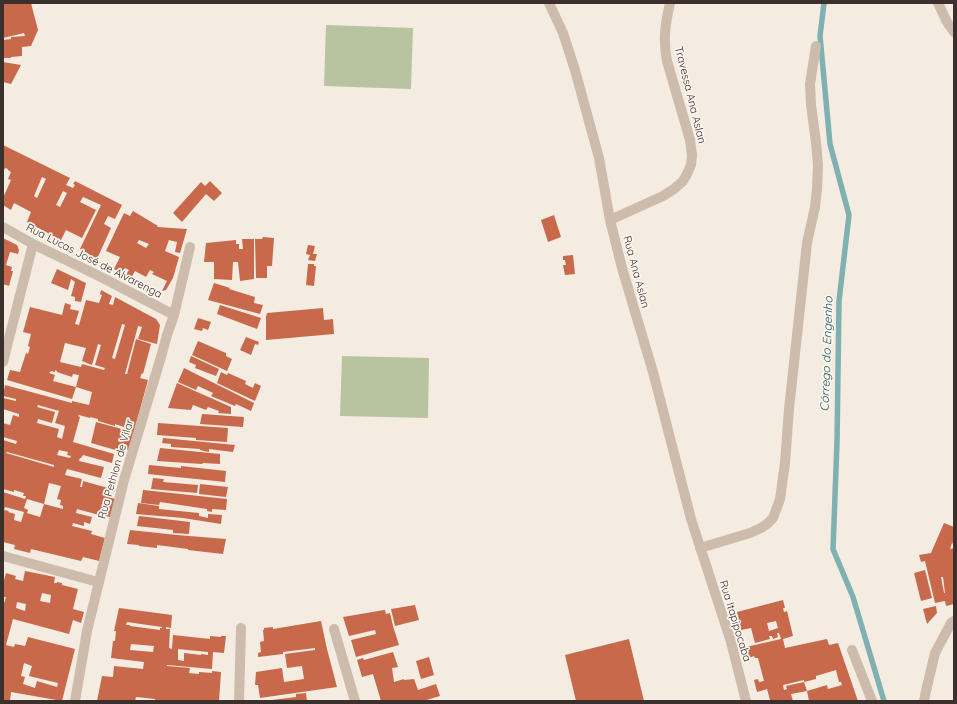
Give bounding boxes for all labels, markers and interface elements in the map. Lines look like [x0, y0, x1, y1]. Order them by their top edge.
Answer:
street label: Travessa Ana Aslan [672, 45, 708, 145]
street label: Rua Lucas José de Alvarenga [24, 221, 164, 301]
street label: Rua Ana Aslan [620, 234, 652, 310]
water label: Córrego do Engenho [818, 296, 836, 412]
street label: Rua Pethion de Vilar [95, 418, 137, 520]
street label: Rua Itapipocaba [716, 579, 754, 663]

